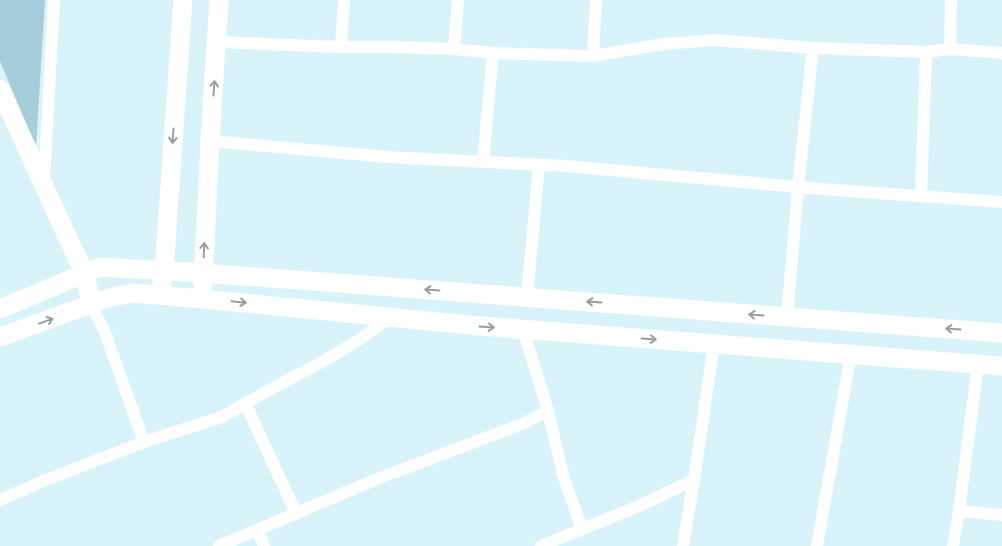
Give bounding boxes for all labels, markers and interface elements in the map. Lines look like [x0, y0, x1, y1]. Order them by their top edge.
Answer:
one-way arrow [209, 80, 218, 96]
one-way arrow [169, 128, 178, 144]
one-way arrow [200, 242, 209, 258]
one-way arrow [425, 286, 441, 295]
one-way arrow [230, 297, 246, 307]
one-way arrow [587, 298, 603, 307]
one-way arrow [749, 310, 765, 319]
one-way arrow [38, 316, 53, 325]
one-way arrow [479, 322, 495, 331]
one-way arrow [946, 325, 962, 334]
one-way arrow [641, 334, 657, 344]

